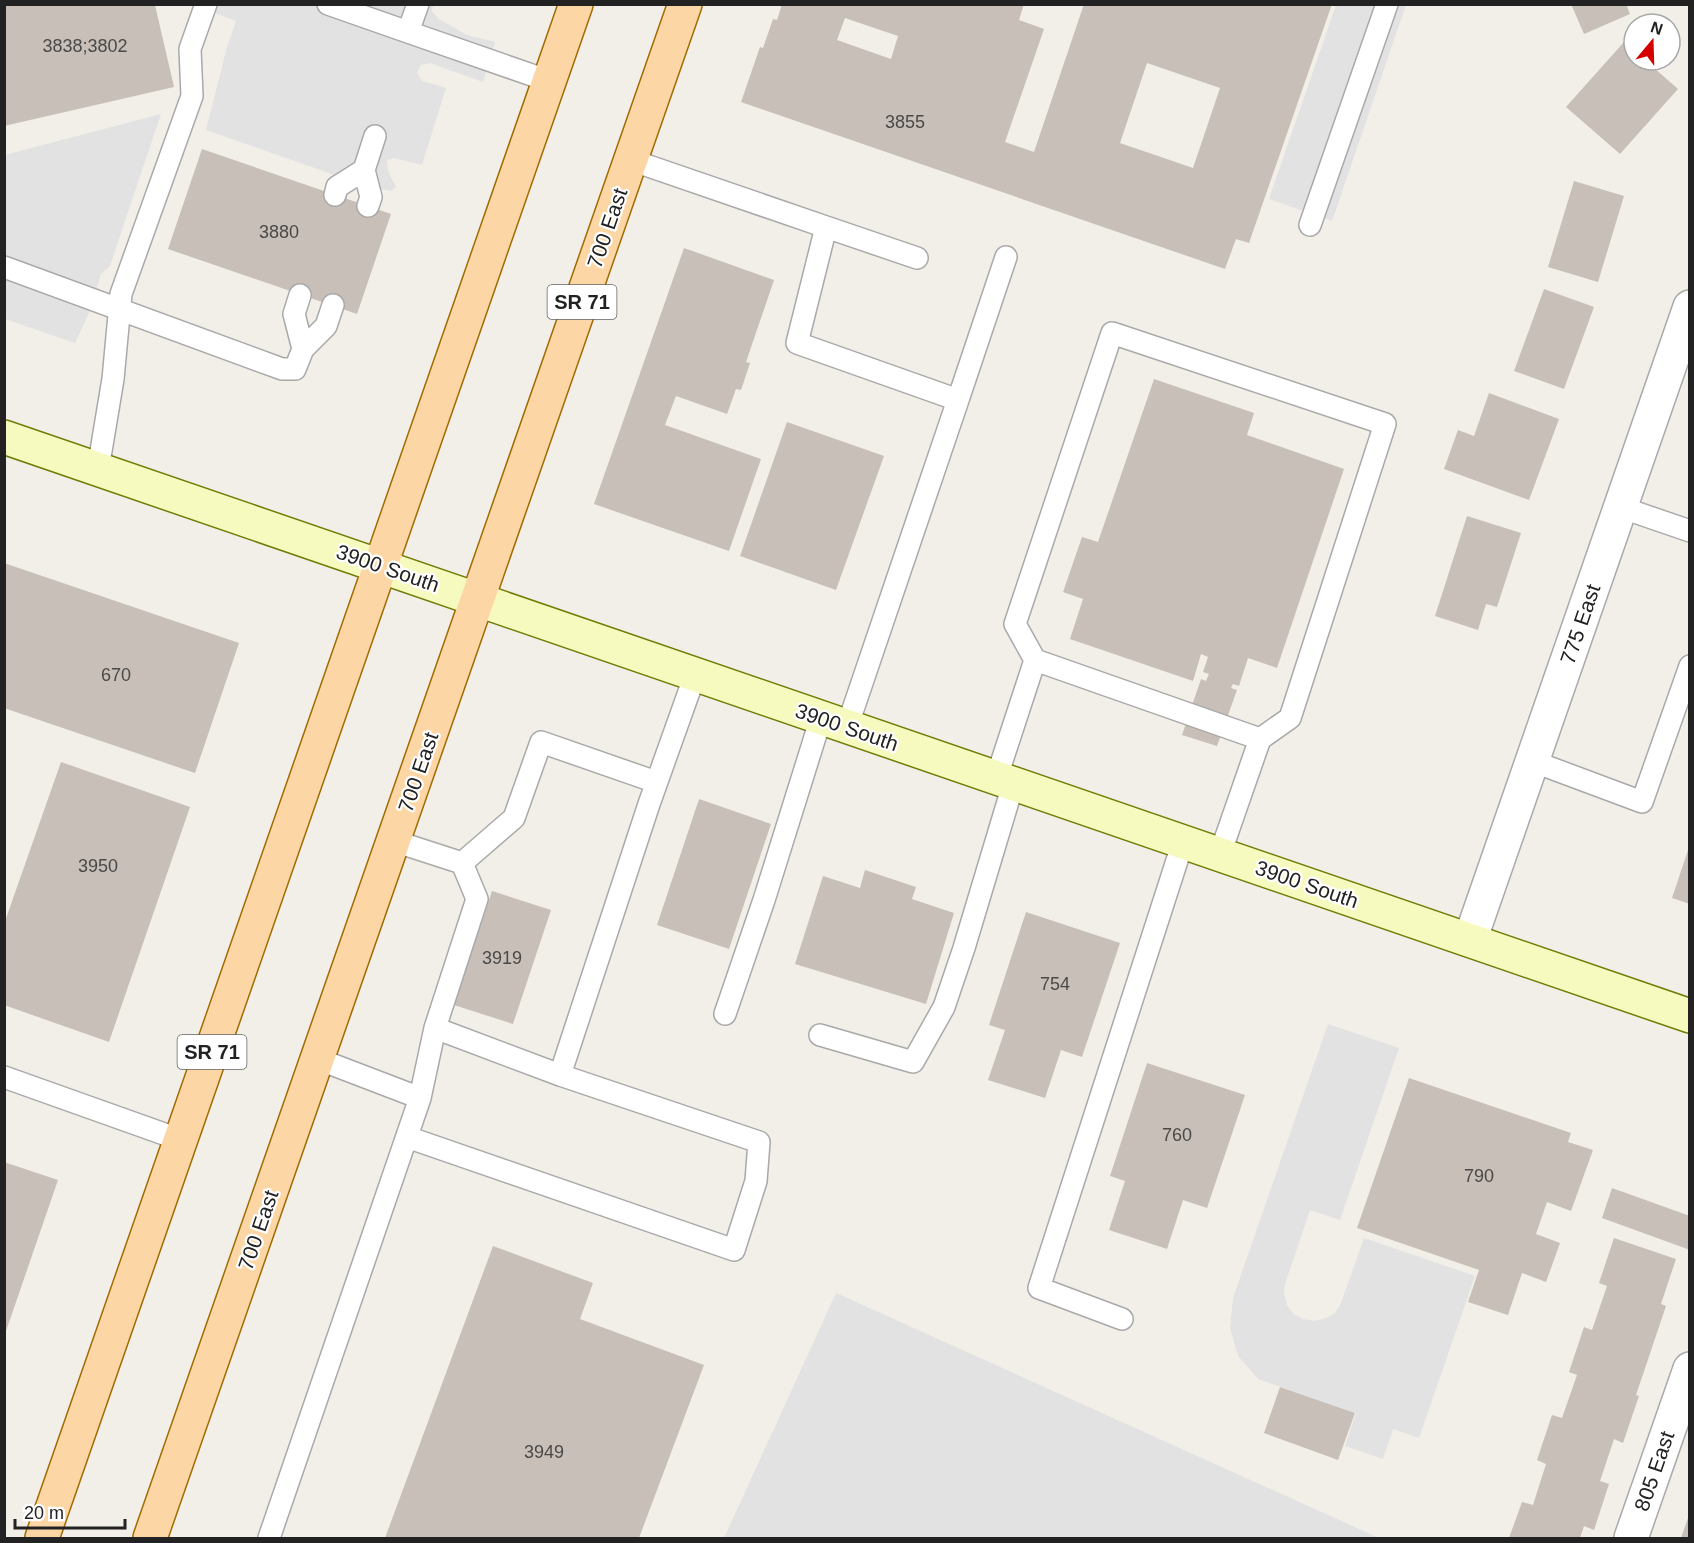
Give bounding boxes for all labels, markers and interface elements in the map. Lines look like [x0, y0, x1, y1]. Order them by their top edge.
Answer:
north arrow [1622, 12, 1682, 72]
text: N [1648, 18, 1665, 38]
house number: 3838;3802 [42, 36, 128, 56]
house number: 3855 [885, 112, 925, 132]
street label: 700 East [583, 185, 631, 271]
house number: 3880 [259, 222, 299, 242]
road number: SR 71 [548, 285, 616, 319]
street label: 3900 South [333, 540, 443, 596]
street label: 775 East [1556, 581, 1604, 667]
house number: 670 [101, 665, 131, 685]
street label: 3900 South [792, 699, 902, 755]
street label: 700 East [394, 729, 442, 815]
house number: 3950 [78, 856, 118, 876]
street label: 3900 South [1252, 856, 1362, 912]
house number: 3919 [482, 948, 522, 968]
house number: 754 [1040, 974, 1070, 994]
road number: SR 71 [178, 1035, 246, 1069]
house number: 760 [1162, 1125, 1192, 1145]
house number: 790 [1464, 1166, 1494, 1186]
street label: 700 East [234, 1187, 282, 1273]
street label: 805 East [1630, 1428, 1678, 1514]
house number: 3949 [524, 1442, 564, 1462]
scale bar [15, 1492, 124, 1530]
text: 20 m [24, 1503, 64, 1523]

